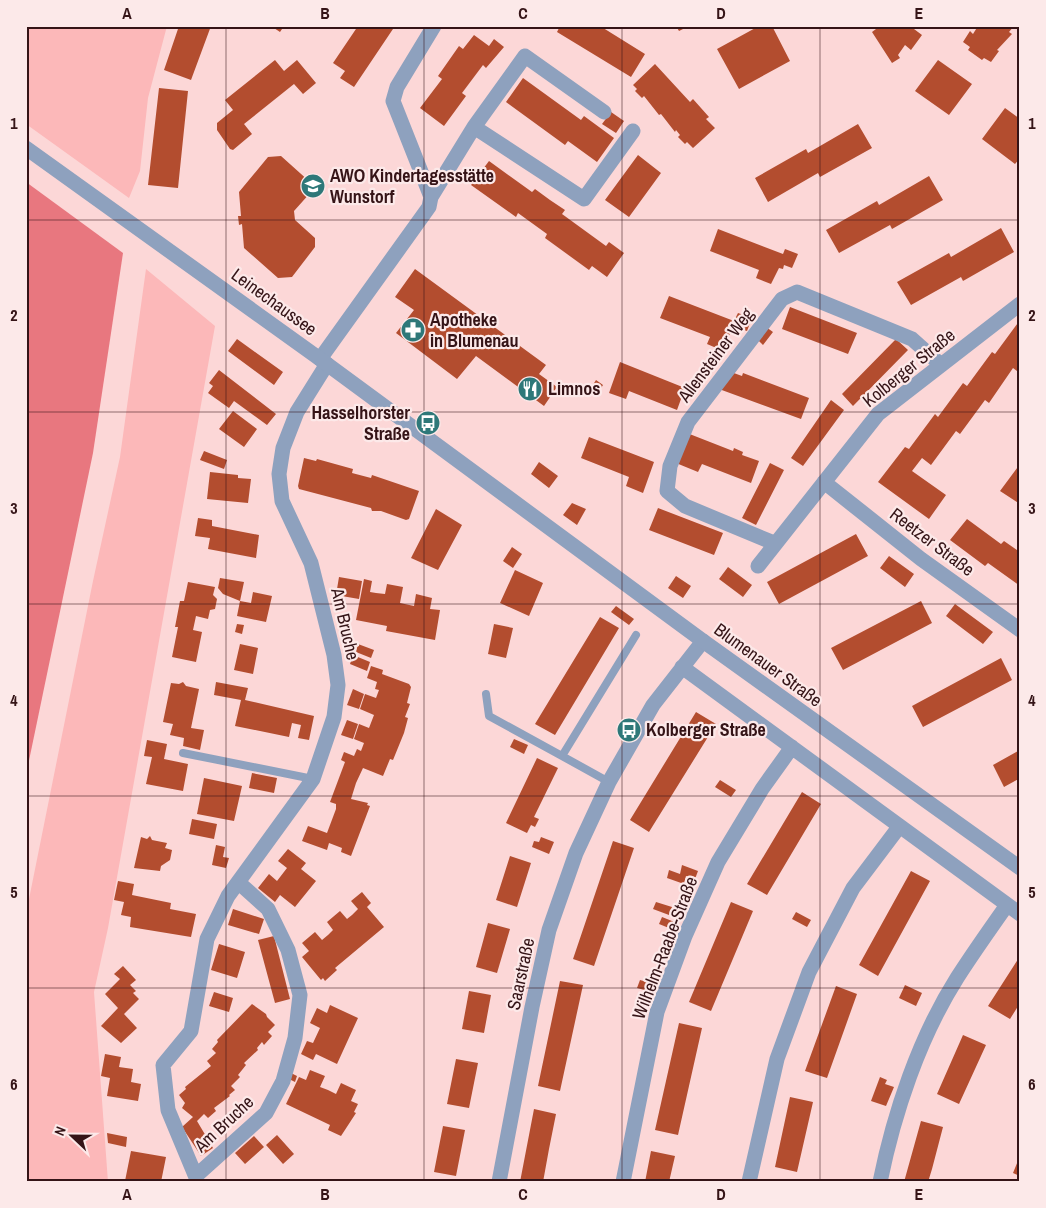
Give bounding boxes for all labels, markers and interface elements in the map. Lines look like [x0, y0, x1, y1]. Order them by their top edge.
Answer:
text: A [122, 2, 132, 24]
text: B [320, 2, 330, 24]
text: C [518, 2, 528, 24]
text: D [716, 2, 726, 24]
text: E [915, 2, 924, 24]
text: 1 [10, 112, 18, 134]
text: 1 [1028, 112, 1036, 134]
place label: AWO Kindertagesstätte Wunstorf [330, 163, 494, 209]
school or university icon: AWO Kindertagesstätte Wunstorf [300, 173, 326, 199]
street label: Leinechaussee [226, 262, 322, 341]
street label: Allensteiner Weg [671, 302, 760, 408]
text: 2 [10, 304, 18, 326]
text: 2 [1028, 304, 1036, 326]
place label: Apotheke in Blumenau [430, 307, 519, 353]
pharmacy icon: Apotheke in Blumenau [400, 317, 426, 343]
street label: Kolberger Straße [857, 323, 960, 413]
restaurant icon: Limnos [517, 376, 543, 402]
place label: Limnos [548, 376, 601, 401]
place label: Hasselhorster Straße [312, 400, 410, 446]
bus stop icon: Hasselhorster Straße [415, 410, 441, 436]
text: 3 [10, 497, 18, 519]
text: 3 [1028, 497, 1036, 519]
street label: Reetzer Straße [885, 501, 980, 582]
street label: Am Bruche [325, 585, 366, 662]
street label: Blumenauer Straße [709, 617, 827, 712]
text: 4 [10, 689, 18, 711]
text: 4 [1028, 689, 1036, 711]
bus stop icon: Kolberger Straße [616, 717, 642, 743]
place label: Kolberger Straße [646, 717, 766, 742]
street label: Wilhelm-Raabe-Straße [626, 873, 703, 1023]
text: 5 [10, 881, 18, 903]
text: 5 [1028, 881, 1036, 903]
street label: Saarstraße [501, 936, 540, 1012]
text: 6 [10, 1073, 18, 1095]
text: 6 [1028, 1073, 1036, 1095]
street label: Am Bruche [188, 1090, 259, 1158]
north arrow [48, 1110, 98, 1160]
text: N [50, 1124, 70, 1138]
text: A [122, 1183, 132, 1205]
text: B [320, 1183, 330, 1205]
text: C [518, 1183, 528, 1205]
text: D [716, 1183, 726, 1205]
text: E [915, 1183, 924, 1205]

